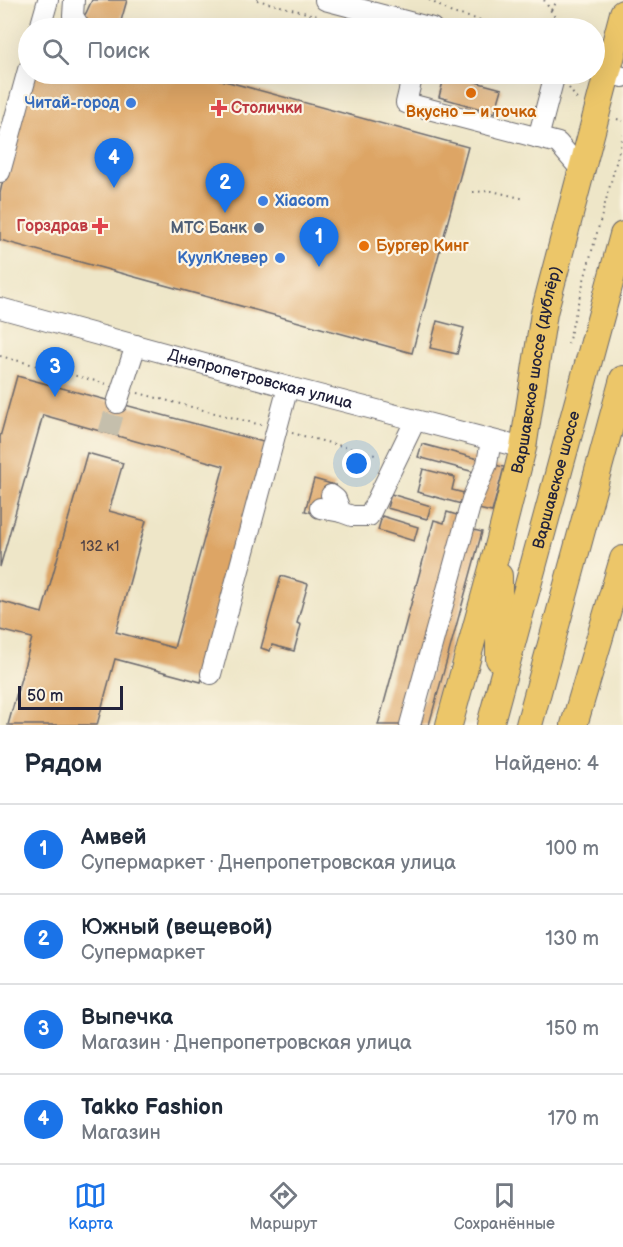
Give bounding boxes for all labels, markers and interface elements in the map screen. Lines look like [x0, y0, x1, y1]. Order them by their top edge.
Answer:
search box [18, 18, 605, 84]
icon: search [39, 35, 72, 68]
text: Поиск [87, 38, 150, 65]
marker: Вкусно — и точка [464, 86, 478, 100]
place label: Читай-город [24, 94, 119, 113]
marker: Читай-город [124, 96, 138, 110]
place label: Столички [231, 99, 303, 118]
marker: Столички [212, 101, 226, 115]
place label: Вкусно — и точка [406, 103, 537, 122]
pin: 4 [94, 138, 134, 188]
pin: 2 [206, 164, 244, 213]
place label: Xiacom [275, 192, 329, 211]
marker: Xiacom [256, 194, 270, 208]
place label: Горздрав [16, 217, 88, 236]
pin: 1 [300, 218, 338, 267]
marker: Горздрав [93, 219, 107, 233]
place label: МТС Банк [171, 219, 247, 238]
marker: МТС Банк [252, 221, 266, 235]
place label: Бургер Кинг [376, 237, 470, 256]
marker: Бургер Кинг [357, 239, 371, 253]
place label: КуулКлевер [177, 249, 269, 268]
marker: КуулКлевер [273, 251, 287, 265]
street label: Варшавское шоссе (дублёр) [507, 264, 565, 476]
street label: Днепропетровская улица [166, 345, 355, 413]
pin: 3 [36, 348, 74, 397]
street label: Варшавское шоссе [529, 409, 584, 551]
your location [342, 449, 371, 478]
house number: 132 к1 [81, 538, 119, 555]
scale bar [18, 683, 123, 710]
text: 50 m [27, 687, 63, 706]
text: Рядом [24, 749, 102, 780]
text: Найдено: 4 [494, 752, 599, 776]
text: Амвей [81, 824, 146, 851]
text: 1 [39, 837, 48, 861]
text: 100 m [546, 837, 599, 861]
text: Супермаркет · Днепропетровская улица [81, 851, 456, 875]
text: Южный (вещевой) [81, 914, 273, 941]
text: 2 [38, 927, 49, 951]
text: 130 m [545, 927, 599, 951]
text: Супермаркет [81, 941, 205, 965]
text: Выпечка [81, 1004, 173, 1031]
text: 3 [38, 1017, 49, 1041]
text: 150 m [546, 1017, 599, 1041]
text: Магазин · Днепропетровская улица [81, 1031, 412, 1055]
text: Takko Fashion [81, 1094, 223, 1121]
text: 4 [38, 1107, 49, 1131]
text: 170 m [548, 1107, 599, 1131]
text: Магазин [81, 1121, 161, 1145]
tab: Карта [68, 1179, 113, 1234]
tab: Маршрут [249, 1179, 318, 1234]
tab: Сохранённые [454, 1179, 555, 1234]

